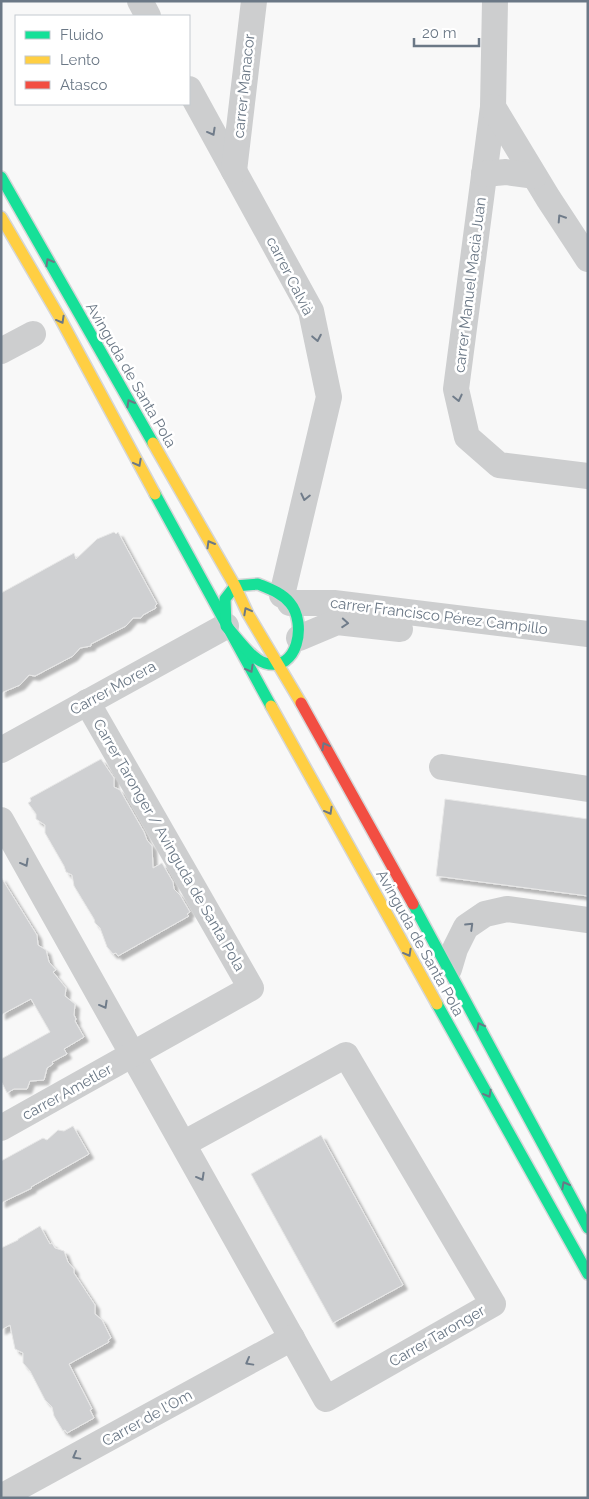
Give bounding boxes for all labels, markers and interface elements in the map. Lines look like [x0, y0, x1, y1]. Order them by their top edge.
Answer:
legend [15, 15, 190, 105]
scale bar [414, 15, 479, 47]
text: 20 m [422, 24, 457, 42]
text: Fluido [60, 26, 103, 44]
street label: carrer Manacor [230, 32, 259, 139]
text: Lento [60, 51, 100, 69]
text: Atasco [60, 76, 107, 94]
one-way arrow [206, 126, 216, 135]
street label: carrer Manuel Macià Juan [450, 196, 490, 374]
one-way arrow [558, 215, 567, 224]
street label: carrer Calvià [262, 234, 318, 318]
one-way arrow [46, 258, 56, 267]
street label: Avinguda de Santa Pola [82, 299, 180, 451]
one-way arrow [54, 314, 64, 323]
one-way arrow [311, 334, 322, 343]
one-way arrow [452, 393, 463, 402]
one-way arrow [126, 400, 136, 409]
one-way arrow [132, 457, 142, 466]
one-way arrow [300, 492, 311, 501]
one-way arrow [207, 541, 217, 550]
street label: carrer Francisco Pérez Campillo [329, 594, 549, 638]
one-way arrow [243, 607, 253, 616]
one-way arrow [341, 618, 349, 629]
street label: Carrer Morera [67, 657, 159, 719]
one-way arrow [244, 663, 254, 672]
street label: Carrer Taronger / Avinguda de Santa Pola [89, 716, 249, 974]
one-way arrow [321, 743, 331, 752]
one-way arrow [323, 805, 333, 814]
one-way arrow [19, 858, 29, 867]
street label: Avinguda de Santa Pola [372, 867, 468, 1019]
one-way arrow [464, 923, 473, 932]
one-way arrow [402, 947, 412, 956]
one-way arrow [98, 1000, 108, 1009]
one-way arrow [476, 1023, 486, 1032]
street label: carrer Ametler [19, 1060, 116, 1124]
one-way arrow [481, 1089, 491, 1098]
one-way arrow [195, 1172, 205, 1181]
one-way arrow [561, 1181, 571, 1190]
street label: Carrer Taronger [386, 1301, 489, 1371]
one-way arrow [246, 1356, 255, 1366]
street label: Carrer de l'Om [99, 1386, 195, 1450]
one-way arrow [72, 1450, 81, 1460]

